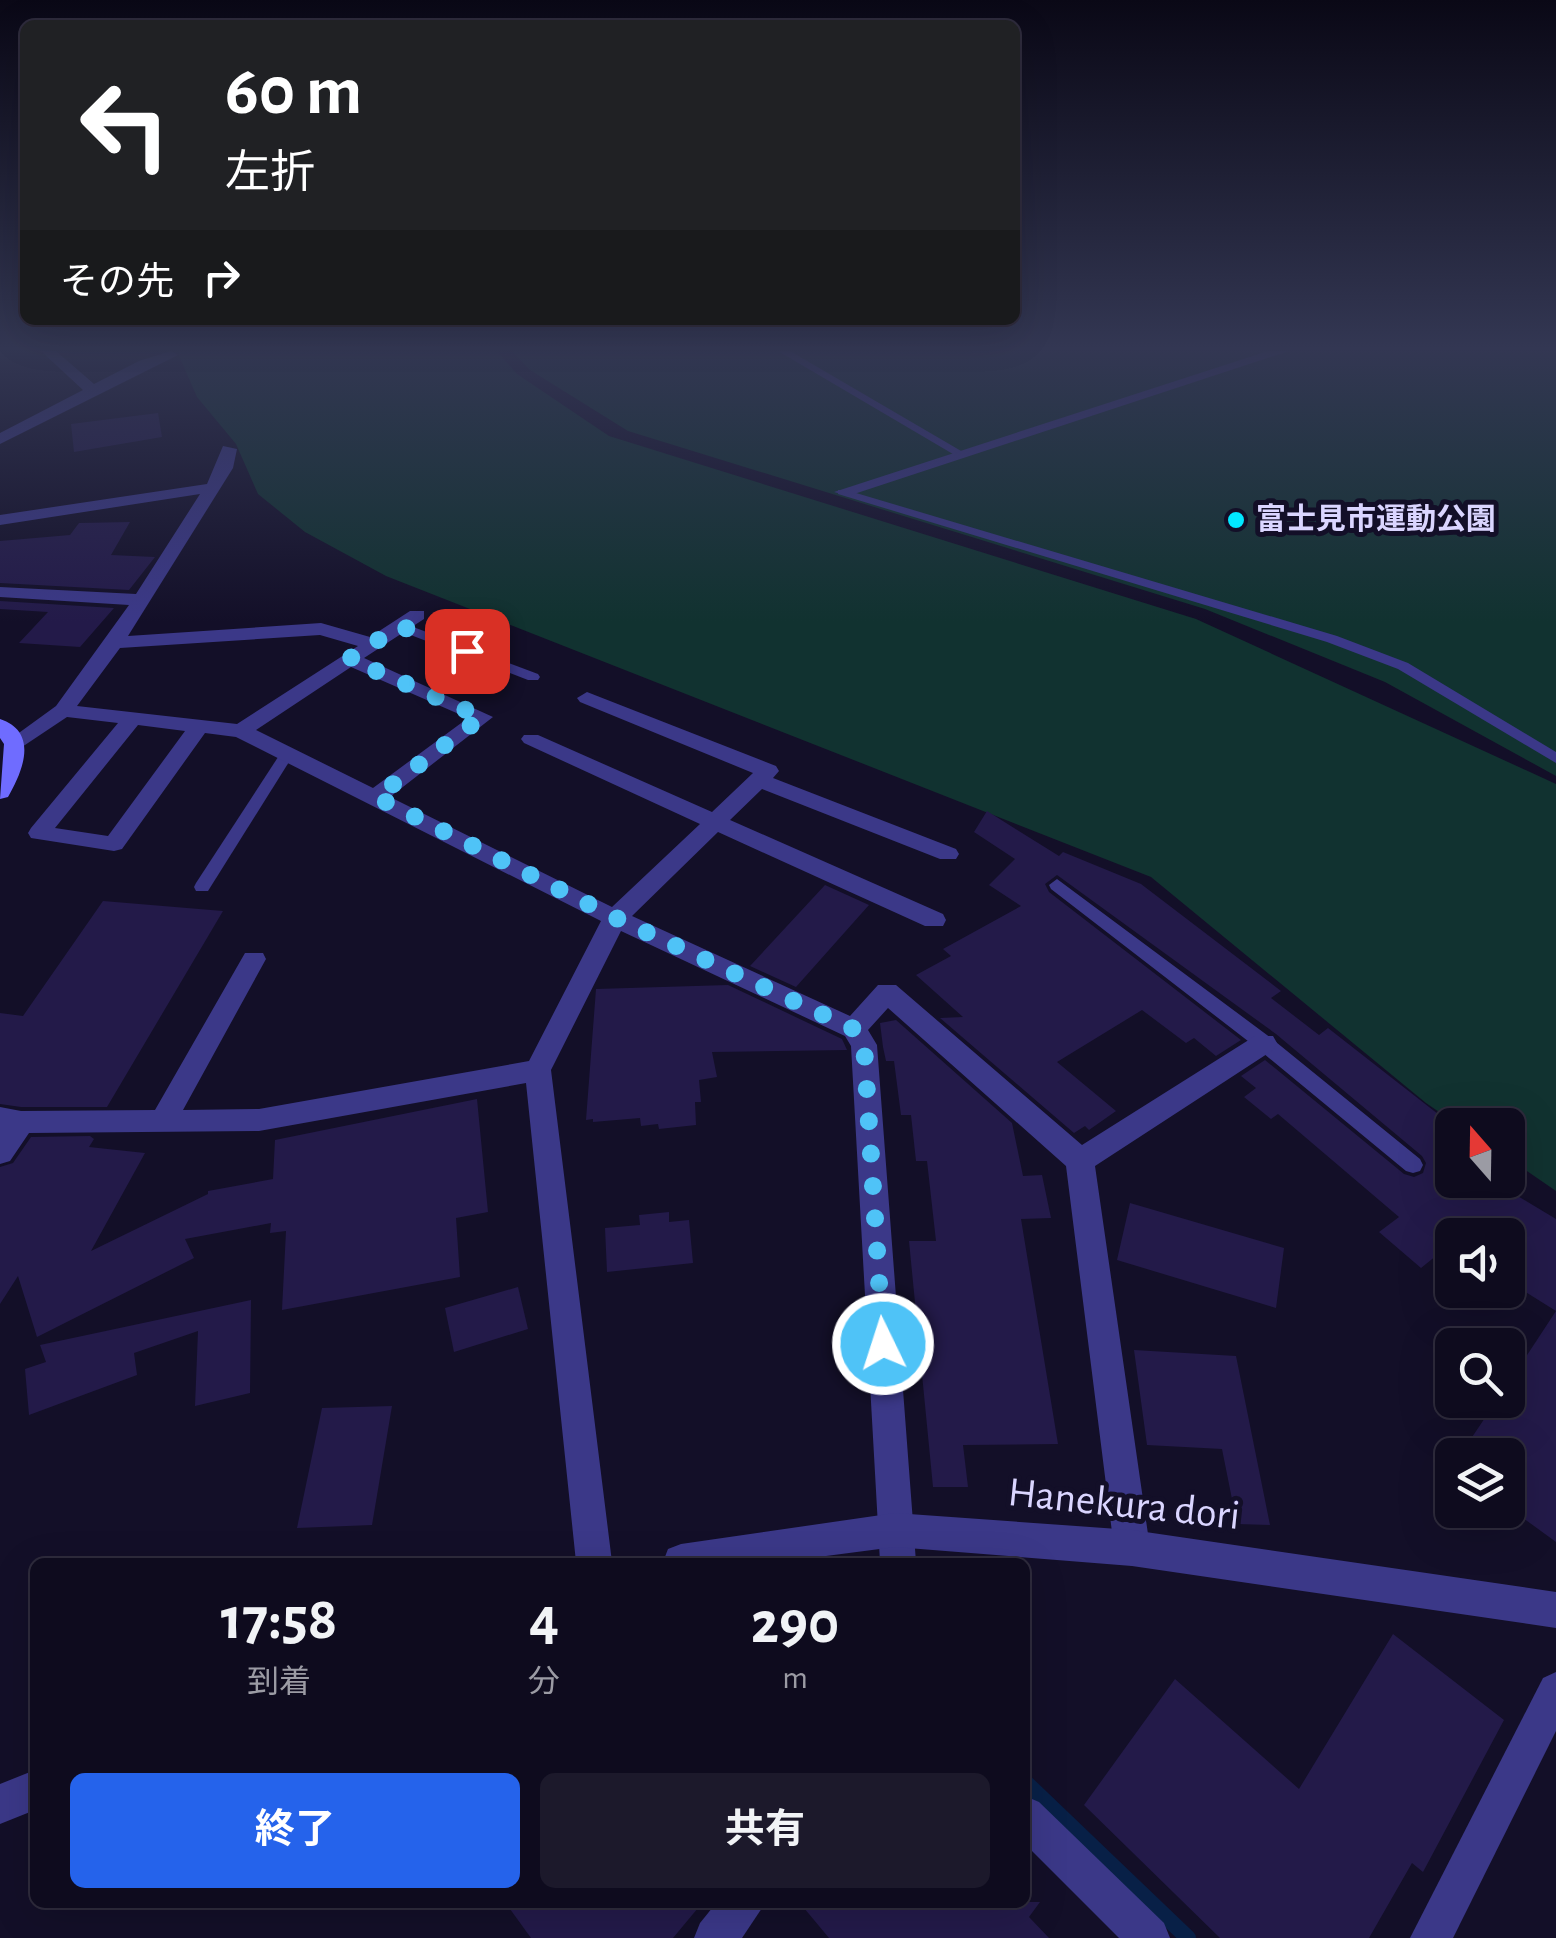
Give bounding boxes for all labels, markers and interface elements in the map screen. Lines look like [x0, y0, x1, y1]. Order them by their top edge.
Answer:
text: 60 m [225, 57, 362, 127]
icon: left [60, 60, 190, 190]
text: 左折 [225, 151, 315, 196]
icon: right [194, 250, 249, 305]
text: その先 [60, 264, 174, 302]
place label: 富士見市運動公園 [1256, 503, 1496, 535]
marker: 富士見市運動公園 [1225, 509, 1247, 531]
pin [425, 609, 510, 694]
icon: arrive [440, 624, 495, 679]
north arrow [1435, 1108, 1525, 1198]
map controls [1435, 1108, 1525, 1528]
button: sound [1435, 1218, 1525, 1308]
position arrow [831, 1292, 935, 1396]
button: search [1435, 1328, 1525, 1418]
button: layers [1435, 1438, 1525, 1528]
street label: Hanekura dori [1006, 1471, 1242, 1537]
text: 17:58 [221, 1590, 337, 1650]
text: 4 [529, 1590, 559, 1650]
text: 290 [751, 1594, 839, 1654]
text: m [782, 1662, 808, 1694]
text: 到着 [247, 1666, 311, 1698]
text: 分 [528, 1666, 560, 1698]
button: 終了 [70, 1773, 520, 1888]
button: 共有 [540, 1773, 990, 1888]

